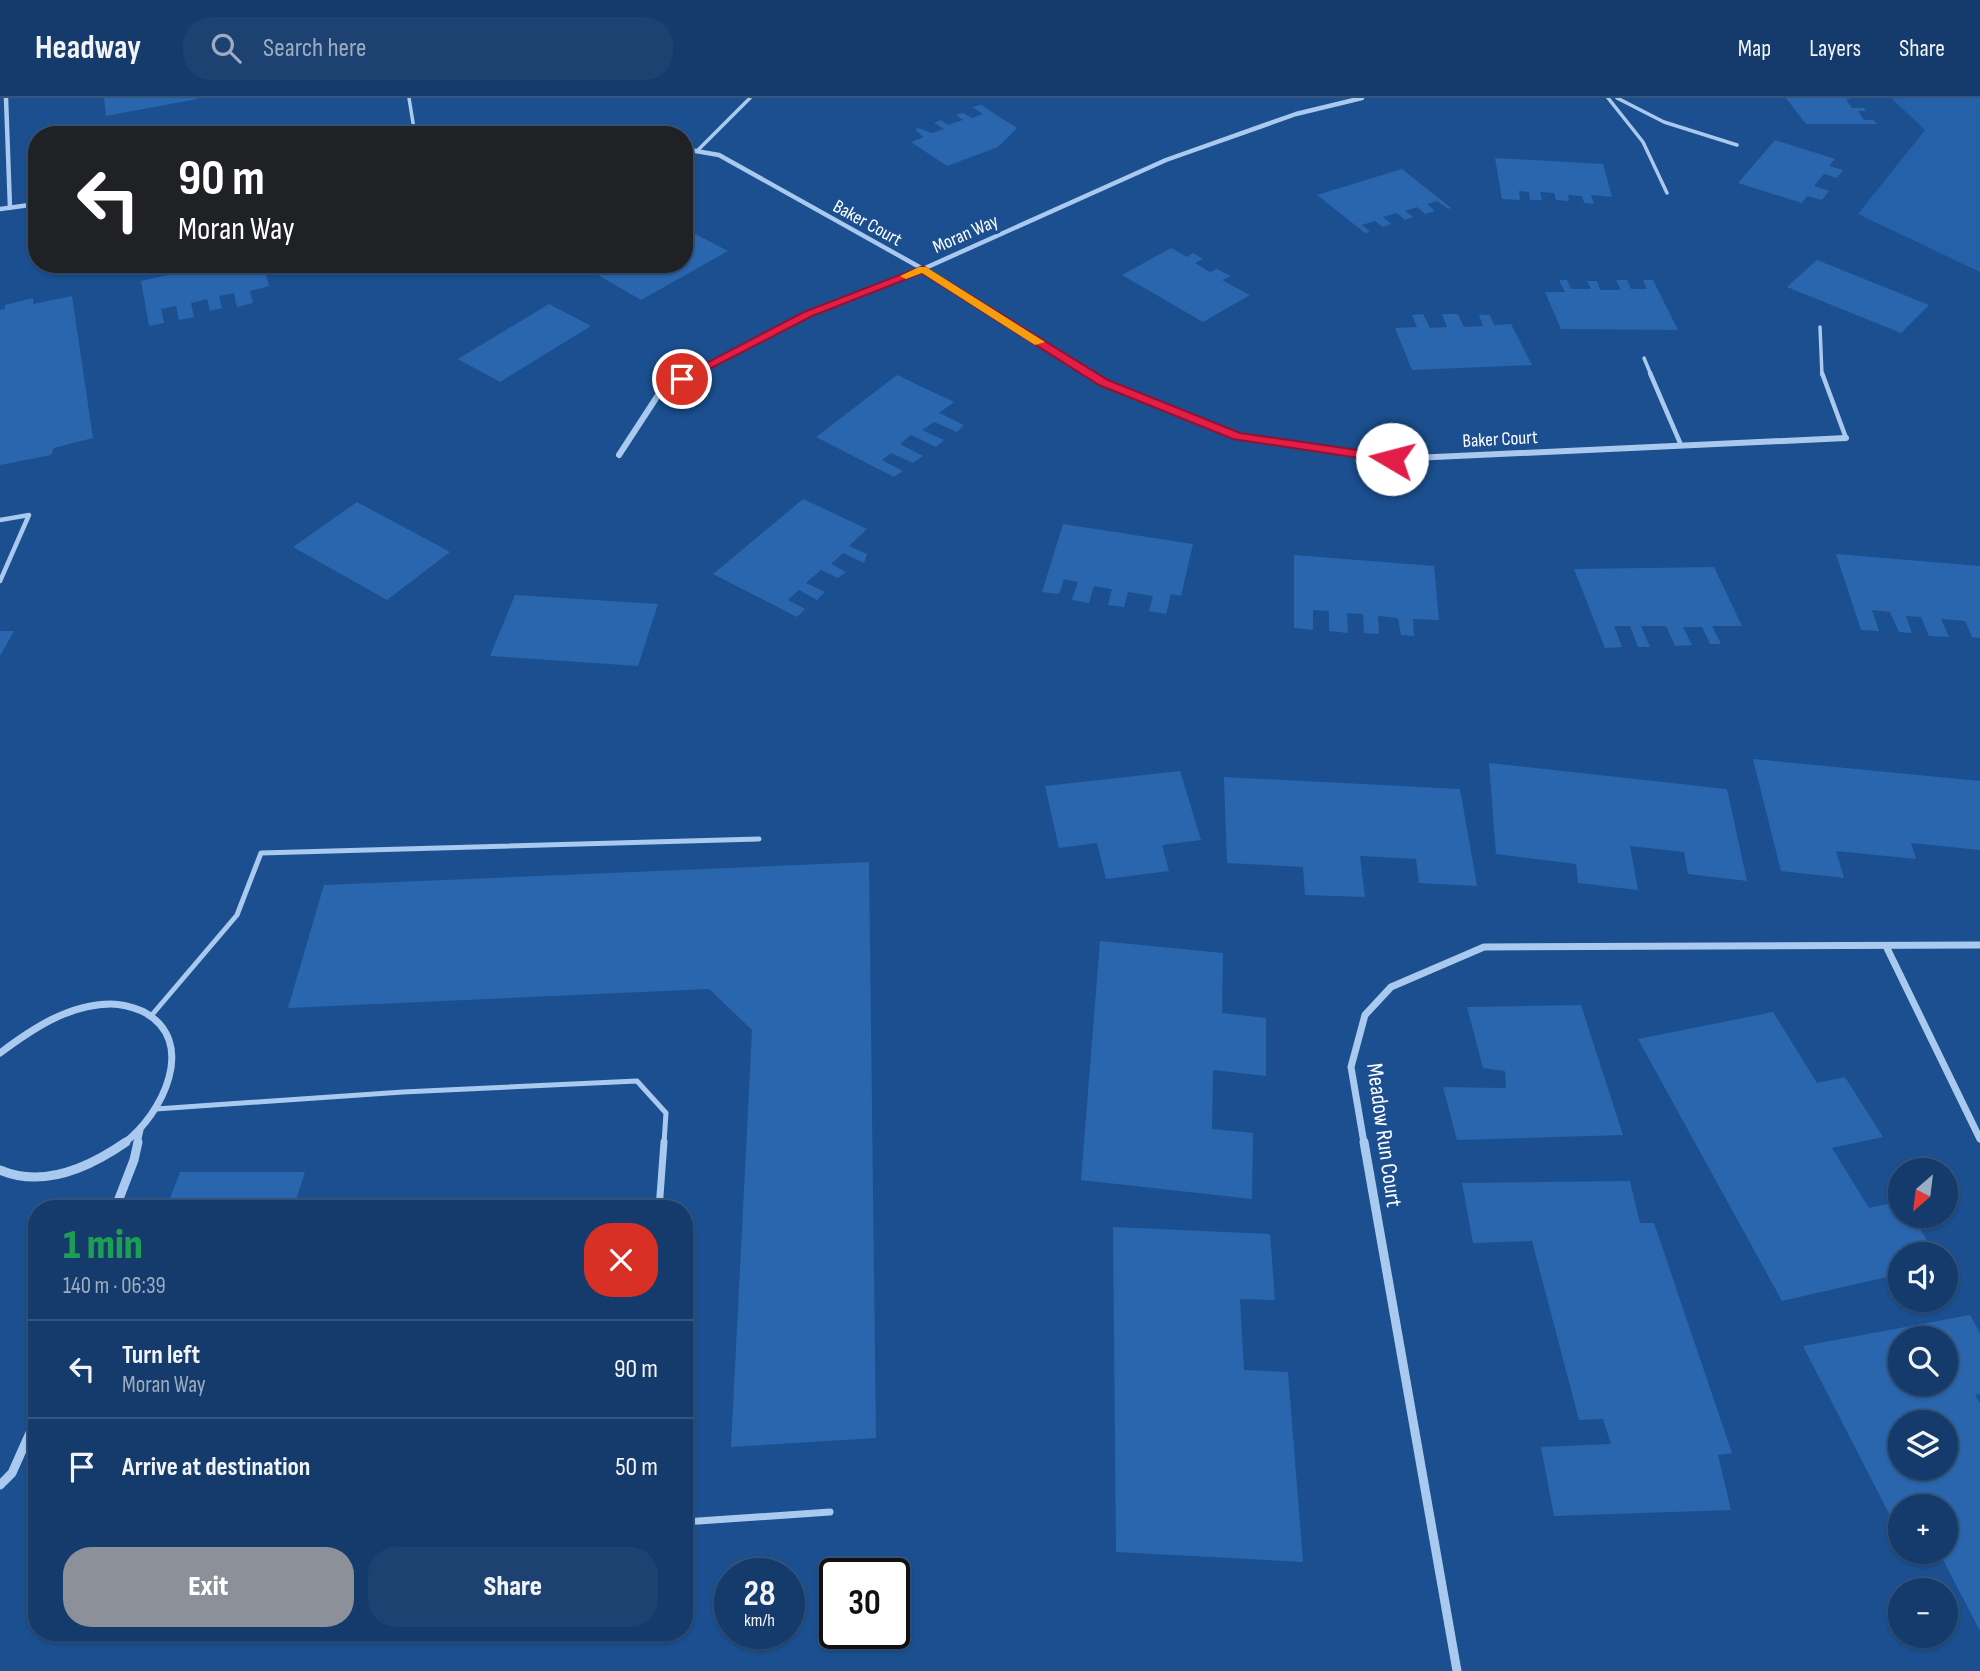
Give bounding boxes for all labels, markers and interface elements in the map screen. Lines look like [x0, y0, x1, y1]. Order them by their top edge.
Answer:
search box [183, 17, 673, 80]
text: Headway [35, 28, 141, 68]
icon: search [207, 29, 245, 67]
text: Search here [263, 33, 366, 64]
text: Map [1738, 34, 1771, 63]
text: Layers [1809, 34, 1861, 63]
text: Share [1899, 34, 1945, 63]
text: 90 m [178, 150, 265, 209]
icon: left [63, 154, 154, 245]
street label: Baker Court [829, 195, 906, 252]
text: Moran Way [178, 210, 294, 249]
street label: Moran Way [929, 210, 1002, 259]
pin [652, 349, 712, 409]
icon: arrive [663, 360, 701, 398]
position arrow [1355, 422, 1429, 496]
street label: Baker Court [1462, 426, 1538, 453]
street label: Meadow Run Court [1360, 1061, 1408, 1209]
north arrow [1888, 1158, 1958, 1228]
map controls [1888, 1158, 1958, 1648]
text: 1 min [63, 1220, 143, 1271]
button: close [584, 1223, 658, 1297]
button: sound [1888, 1242, 1958, 1312]
text: 140 m · 06:39 [63, 1272, 166, 1300]
button: search [1888, 1326, 1958, 1396]
text: Turn left [122, 1340, 200, 1371]
icon: left [63, 1350, 101, 1388]
text: 90 m [614, 1354, 658, 1385]
text: Moran Way [122, 1371, 206, 1399]
button: layers [1888, 1410, 1958, 1480]
icon: arrive [63, 1448, 101, 1486]
text: Arrive at destination [122, 1452, 310, 1483]
text: 50 m [615, 1452, 658, 1483]
button: + [1888, 1494, 1958, 1564]
button: Exit [63, 1547, 354, 1627]
button: Share [368, 1547, 658, 1627]
speed limit sign: 30 [819, 1558, 910, 1649]
text: 28 [744, 1573, 775, 1616]
button: − [1888, 1578, 1958, 1648]
text: km/h [744, 1610, 775, 1631]

